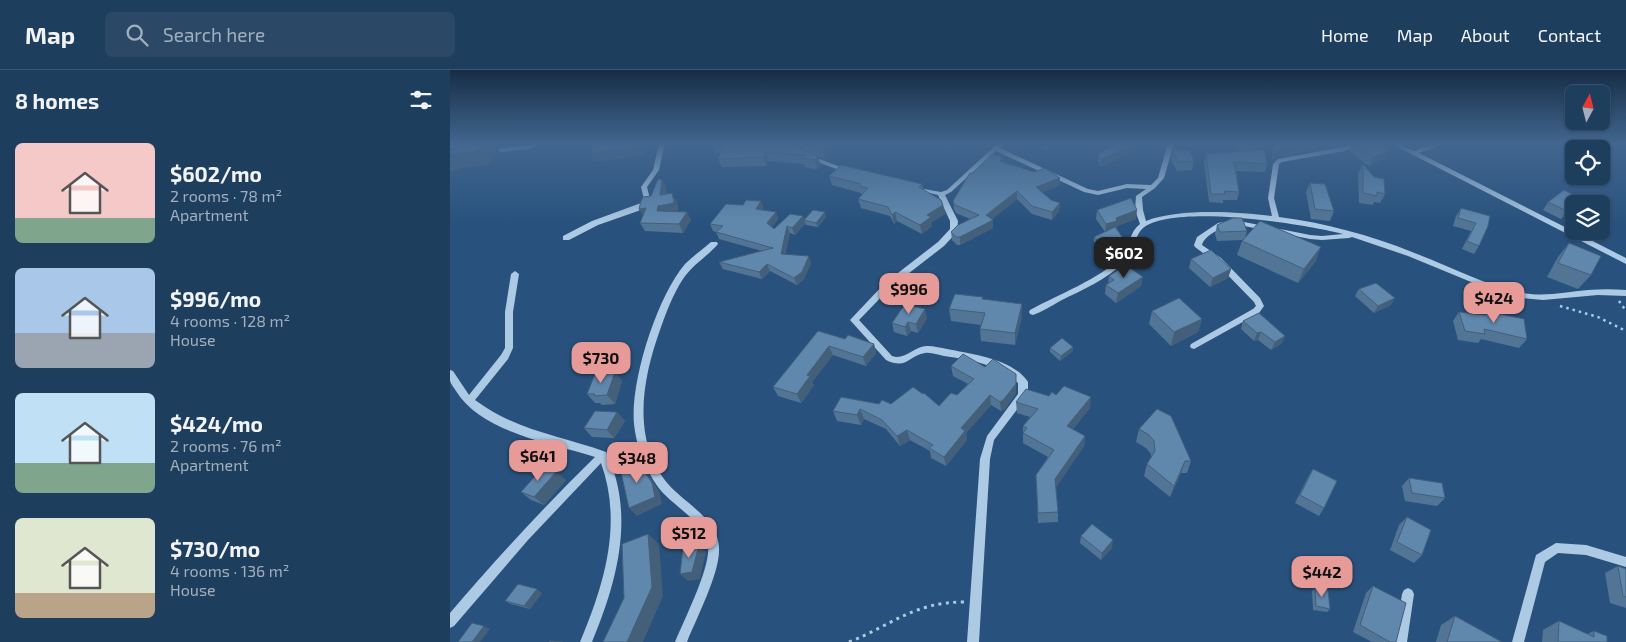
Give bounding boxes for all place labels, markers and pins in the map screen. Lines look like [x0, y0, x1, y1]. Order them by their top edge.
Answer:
pin: $602 [1094, 236, 1154, 279]
pin: $996 [879, 272, 939, 315]
pin: $424 [1464, 282, 1524, 324]
pin: $730 [571, 342, 631, 384]
pin: $641 [508, 440, 568, 482]
pin: $348 [607, 442, 667, 484]
pin: $512 [659, 516, 719, 559]
pin: $442 [1292, 556, 1352, 598]

